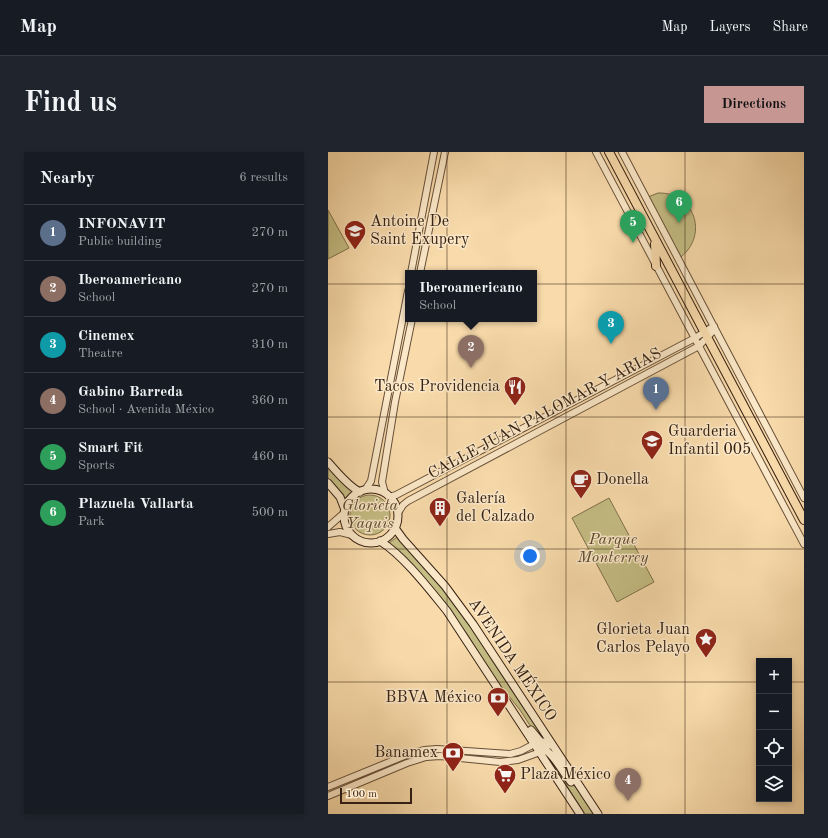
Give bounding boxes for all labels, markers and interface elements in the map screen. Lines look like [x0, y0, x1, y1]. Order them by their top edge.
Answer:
text: Map [20, 18, 57, 37]
text: Map [662, 20, 688, 34]
text: Layers [710, 20, 751, 34]
text: Share [773, 20, 808, 34]
button: Directions [704, 86, 804, 123]
text: Find us [24, 90, 117, 118]
text: Nearby [40, 170, 95, 187]
text: 6 results [239, 171, 288, 184]
pin: 6 [666, 190, 692, 223]
pin: 5 [620, 210, 646, 243]
place label: Antoine De Saint Exupery [370, 214, 470, 248]
text: INFONAVIT [78, 217, 166, 232]
school or university icon: Antoine De Saint Exupery [342, 218, 368, 251]
text: 1 [49, 226, 57, 239]
text: 270 m [251, 226, 288, 239]
text: Public building [78, 235, 162, 248]
popup [405, 270, 537, 322]
text: Iberoamericano [78, 273, 182, 288]
text: Iberoamericano [419, 281, 523, 296]
text: 2 [49, 282, 57, 295]
text: 270 m [251, 282, 288, 295]
text: School [78, 291, 115, 304]
text: School [419, 299, 456, 312]
pin: 3 [598, 311, 624, 344]
text: Cinemex [78, 329, 135, 344]
pin: 2 [458, 335, 484, 368]
text: 3 [49, 338, 57, 351]
text: 310 m [251, 338, 288, 351]
street label: CALLE JUAN PALOMAR Y ARIAS [426, 346, 664, 482]
text: Theatre [78, 347, 123, 360]
restaurant icon: Tacos Providencia [502, 374, 528, 407]
pin: 1 [643, 377, 669, 410]
place label: Tacos Providencia [374, 379, 500, 395]
text: Gabino Barreda [78, 385, 183, 400]
text: 4 [49, 394, 57, 407]
text: 360 m [251, 394, 288, 407]
text: School · Avenida México [78, 403, 214, 416]
place label: Guarderia Infantil 005 [668, 424, 751, 458]
school or university icon: Guarderia Infantil 005 [639, 428, 665, 461]
text: Smart Fit [78, 441, 143, 456]
text: 5 [49, 450, 57, 463]
text: 460 m [251, 450, 288, 463]
text: Sports [78, 459, 115, 472]
cafe icon: Donella [568, 467, 594, 500]
place label: Donella [596, 472, 649, 488]
place label: Galería del Calzado [456, 491, 535, 525]
building icon: Galería del Calzado [427, 495, 453, 528]
text: Plazuela Vallarta [78, 497, 194, 512]
park label: Glorieta Yaquis [342, 498, 399, 532]
text: 6 [49, 506, 57, 519]
text: 500 m [251, 506, 288, 519]
text: Park [78, 515, 105, 528]
park label: Parque Monterrey [576, 532, 649, 566]
your location [520, 546, 540, 566]
street label: AVENIDA MÉXICO [465, 593, 562, 724]
place label: Glorieta Juan Carlos Pelayo [596, 622, 690, 656]
place icon: Glorieta Juan Carlos Pelayo [693, 626, 719, 659]
map controls [756, 658, 792, 802]
button: + [756, 658, 792, 694]
bank icon: BBVA México [485, 685, 511, 718]
place label: BBVA México [385, 690, 482, 706]
button: − [756, 694, 792, 730]
button: locate [756, 730, 792, 766]
bank icon: Banamex [440, 740, 466, 773]
place label: Banamex [374, 745, 438, 761]
supermarket icon: Plaza México [492, 762, 518, 795]
button: layers [756, 766, 792, 802]
place label: Plaza México [520, 767, 611, 783]
pin: 4 [615, 768, 641, 801]
scale bar [340, 786, 412, 805]
text: 100 m [346, 789, 377, 800]

